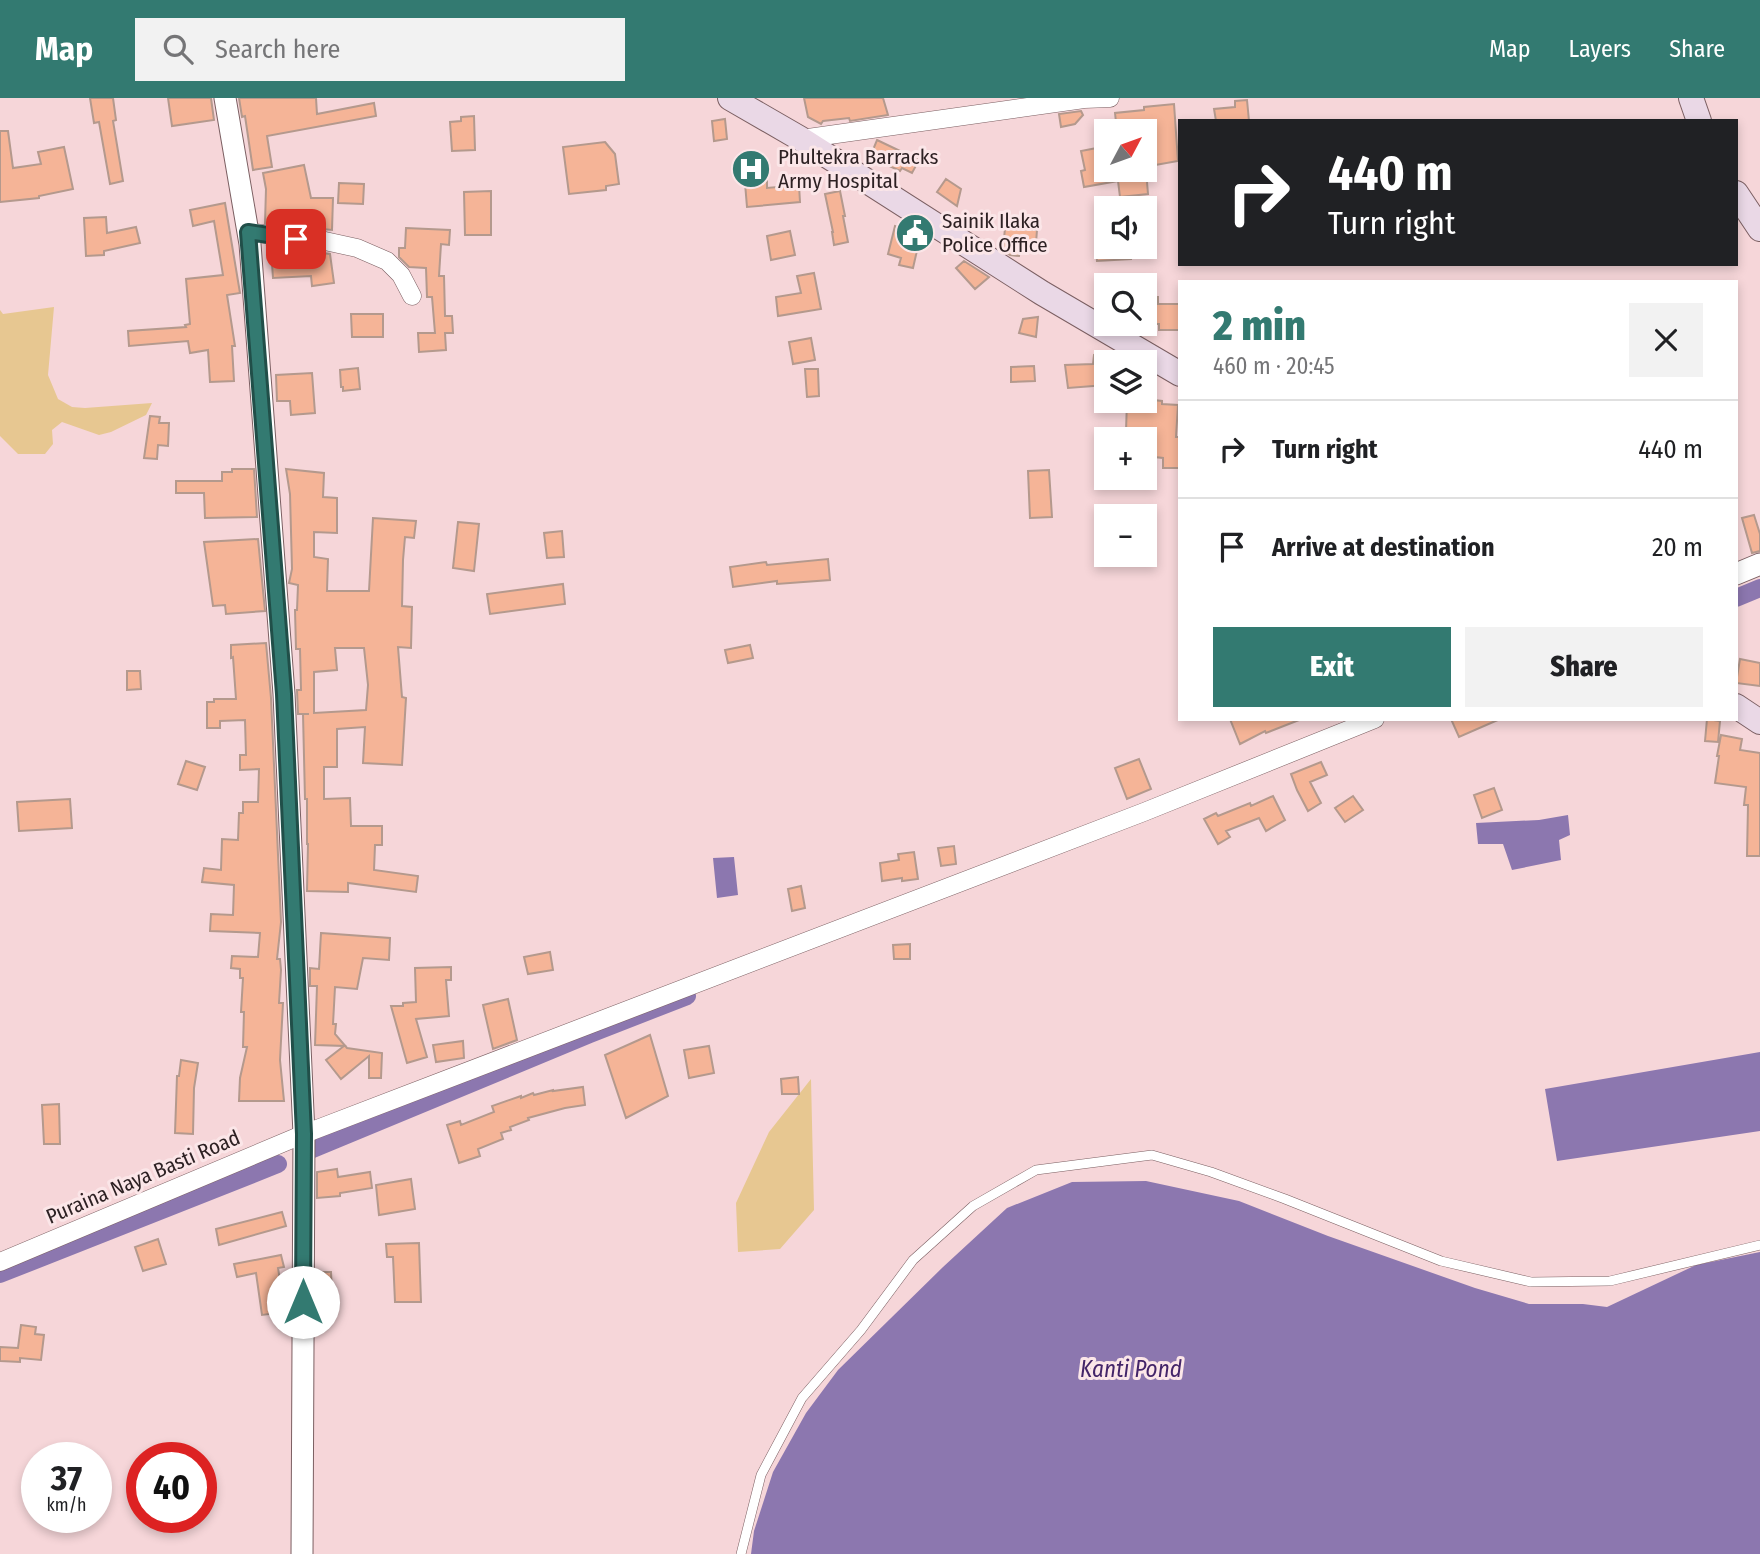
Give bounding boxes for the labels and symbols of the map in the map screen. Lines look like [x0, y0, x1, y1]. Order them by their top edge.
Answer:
north arrow [1094, 119, 1157, 182]
place label: Phultekra Barracks Army Hospital [778, 144, 939, 194]
hospital icon: Phultekra Barracks Army Hospital [730, 148, 772, 190]
place label: Sainik Ilaka Police Office [942, 208, 1048, 258]
pin [266, 209, 326, 269]
public building icon: Sainik Ilaka Police Office [894, 212, 936, 254]
street label: Puraina Naya Basti Road [42, 1124, 244, 1230]
position arrow [266, 1265, 340, 1339]
water label: Kanti Pond [1080, 1355, 1182, 1383]
speed limit sign: 40 [126, 1442, 217, 1533]

